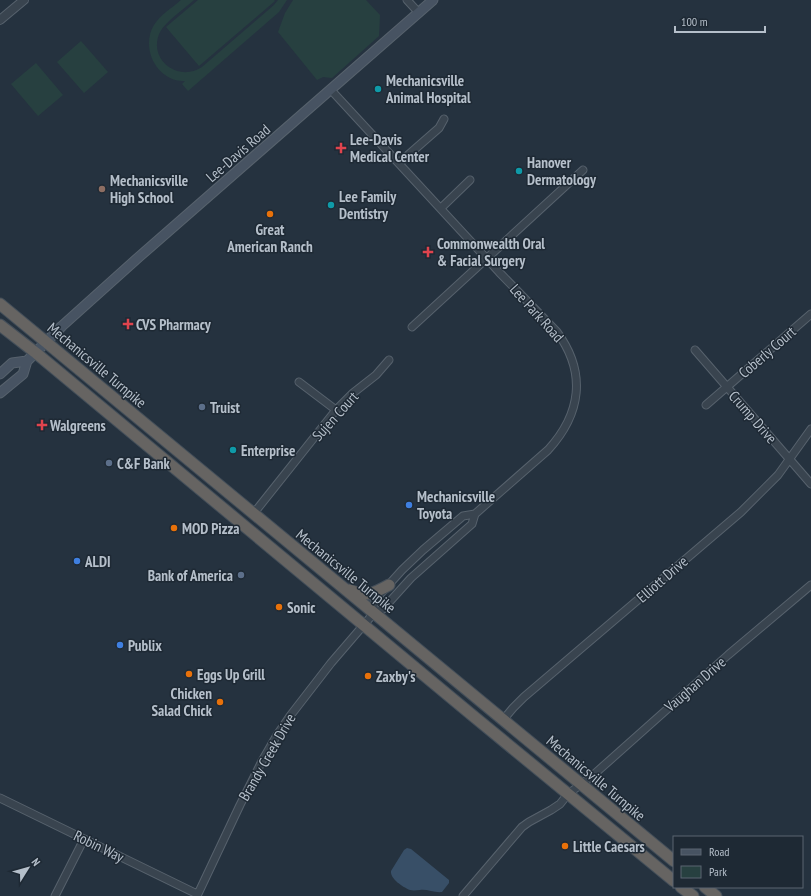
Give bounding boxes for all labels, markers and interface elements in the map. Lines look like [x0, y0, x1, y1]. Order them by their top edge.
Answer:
scale bar [675, 8, 765, 34]
text: 100 m [681, 14, 708, 29]
place label: Mechanicsville Animal Hospital [385, 71, 471, 107]
marker: Mechanicsville Animal Hospital [373, 84, 383, 94]
street label: Lee-Davis Road [202, 120, 274, 186]
place label: Lee-Davis Medical Center [350, 130, 430, 166]
marker: Lee-Davis Medical Center [335, 142, 347, 154]
place label: Hanover Dermatology [527, 153, 597, 189]
marker: Hanover Dermatology [514, 166, 524, 176]
place label: Mechanicsville High School [110, 171, 188, 207]
marker: Mechanicsville High School [97, 184, 107, 194]
place label: Lee Family Dentistry [339, 187, 397, 223]
marker: Lee Family Dentistry [326, 200, 336, 210]
marker: Great American Ranch [265, 209, 275, 219]
place label: Great American Ranch [226, 220, 313, 256]
place label: Commonwealth Oral & Facial Surgery [437, 234, 545, 270]
marker: Commonwealth Oral & Facial Surgery [422, 246, 434, 258]
street label: Lee Park Road [506, 280, 568, 346]
place label: CVS Pharmacy [136, 315, 212, 334]
street label: Mechanicsville Turnpike [44, 318, 150, 412]
marker: CVS Pharmacy [123, 319, 133, 329]
street label: Coberly Court [734, 322, 800, 382]
street label: Sujen Court [308, 387, 362, 445]
street label: Crump Drive [725, 387, 781, 447]
place label: Truist [210, 398, 241, 417]
marker: Truist [197, 402, 207, 412]
place label: Walgreens [49, 416, 106, 435]
marker: Walgreens [37, 420, 47, 430]
place label: Enterprise [241, 441, 296, 460]
marker: Enterprise [228, 445, 238, 455]
place label: C&F Bank [117, 454, 171, 473]
marker: C&F Bank [104, 458, 114, 468]
place label: Mechanicsville Toyota [417, 487, 495, 523]
marker: Mechanicsville Toyota [404, 500, 414, 510]
place label: MOD Pizza [182, 519, 239, 538]
marker: MOD Pizza [169, 523, 179, 533]
street label: Mechanicsville Turnpike [292, 525, 400, 617]
place label: ALDI [84, 552, 110, 571]
street label: Elliott Drive [632, 552, 692, 606]
marker: ALDI [72, 556, 82, 566]
place label: Bank of America [148, 566, 233, 585]
marker: Bank of America [236, 570, 246, 580]
place label: Sonic [287, 598, 316, 617]
marker: Sonic [274, 602, 284, 612]
place label: Publix [128, 636, 162, 655]
marker: Publix [115, 640, 125, 650]
street label: Vaughan Drive [660, 652, 730, 716]
place label: Eggs Up Grill [197, 665, 265, 684]
place label: Zaxby's [376, 667, 415, 686]
marker: Eggs Up Grill [184, 669, 194, 679]
marker: Zaxby's [363, 671, 373, 681]
place label: Chicken Salad Chick [151, 684, 213, 720]
marker: Chicken Salad Chick [215, 697, 225, 707]
street label: Brandy Creek Drive [234, 710, 300, 804]
street label: Mechanicsville Turnpike [543, 731, 649, 825]
street label: Robin Way [71, 826, 128, 866]
legend [673, 836, 803, 888]
place label: Little Caesars [573, 837, 645, 856]
marker: Little Caesars [560, 841, 570, 851]
text: Road [709, 844, 729, 859]
north arrow [8, 848, 48, 888]
text: N [29, 855, 43, 869]
text: Park [709, 864, 727, 879]

